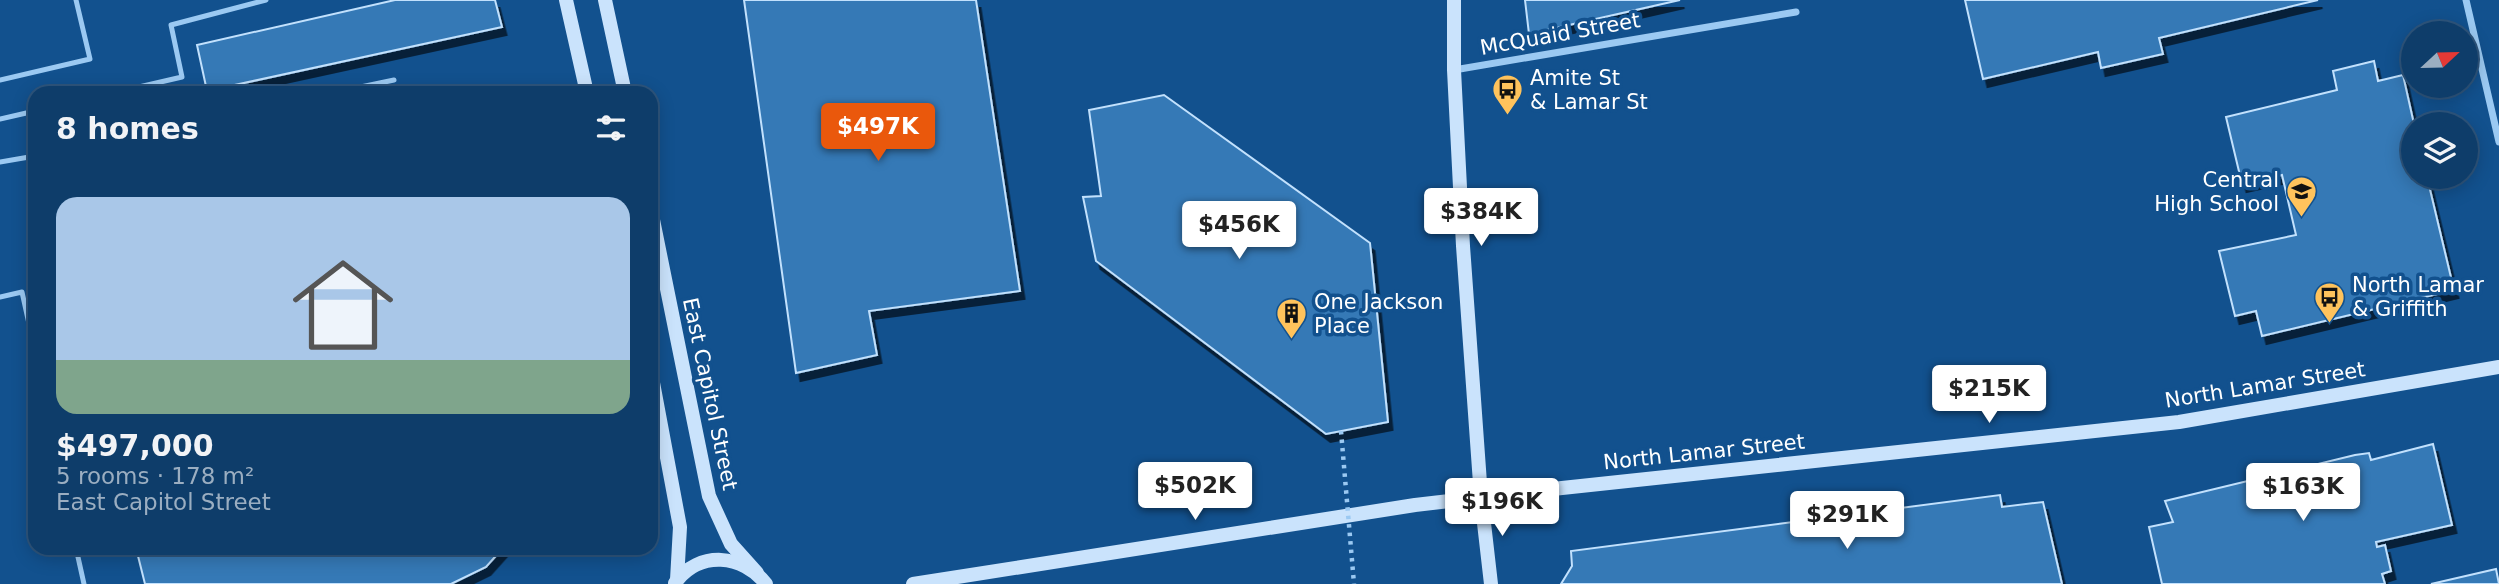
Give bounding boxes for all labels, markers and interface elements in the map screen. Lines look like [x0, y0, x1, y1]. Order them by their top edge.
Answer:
street label: McQuaid Street [1478, 8, 1642, 60]
north arrow [2401, 21, 2478, 98]
map controls [2401, 21, 2478, 189]
place label: Amite St & Lamar St [1530, 66, 1648, 114]
bus stop icon: Amite St & Lamar St [1490, 73, 1524, 117]
pin: $497K [829, 104, 927, 163]
icon: filters [592, 109, 630, 147]
text: 8 homes [56, 111, 199, 146]
button: layers [2401, 112, 2478, 189]
text: $497K [837, 113, 919, 139]
place label: Central High School [2154, 168, 2279, 216]
school or university icon: Central High School [2285, 175, 2319, 219]
pin: $384K [1432, 188, 1530, 248]
text: $384K [1440, 198, 1522, 224]
pin: $456K [1190, 202, 1288, 261]
text: $456K [1198, 211, 1280, 237]
icon: home [280, 242, 406, 368]
place label: North Lamar & Griffith [2352, 273, 2484, 321]
bus stop icon: North Lamar & Griffith [2312, 280, 2346, 324]
place label: One Jackson Place [1314, 290, 1443, 338]
street label: East Capitol Street [678, 296, 742, 492]
building icon: One Jackson Place [1274, 297, 1308, 341]
street label: North Lamar Street [2163, 357, 2367, 413]
pin: $215K [1940, 366, 2038, 425]
text: $215K [1948, 375, 2030, 401]
text: $497,000 [56, 428, 214, 463]
street label: North Lamar Street [1602, 429, 1806, 475]
pin: $502K [1146, 462, 1244, 522]
text: 5 rooms · 178 m² [56, 463, 254, 489]
pin: $163K [2254, 463, 2352, 523]
text: $502K [1154, 472, 1236, 498]
text: $163K [2262, 473, 2344, 499]
pin: $196K [1453, 478, 1551, 538]
text: $196K [1461, 488, 1543, 514]
text: East Capitol Street [56, 489, 271, 515]
pin: $291K [1798, 491, 1896, 551]
text: $291K [1806, 501, 1888, 527]

